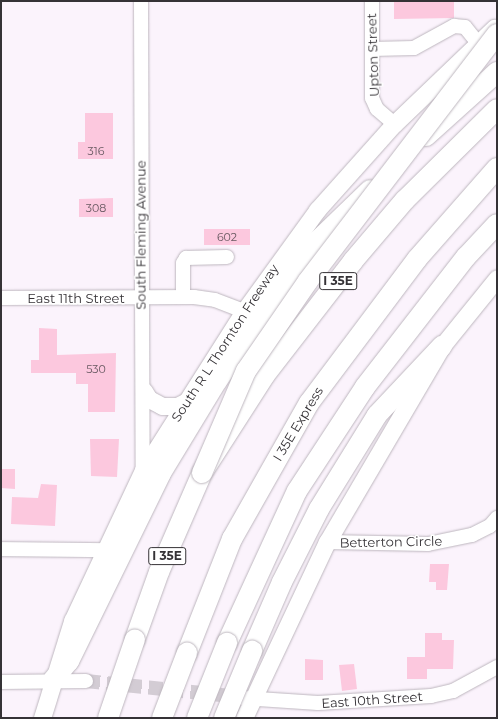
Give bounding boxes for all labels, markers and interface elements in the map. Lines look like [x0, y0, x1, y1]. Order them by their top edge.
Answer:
street label: Upton Street [364, 13, 382, 97]
house number: 316 [88, 144, 104, 158]
street label: South Fleming Avenue [133, 160, 149, 310]
house number: 308 [86, 201, 106, 215]
house number: 602 [217, 230, 237, 244]
street label: South R L Thornton Freeway [168, 261, 282, 425]
road number: I 35E [319, 271, 357, 291]
street label: East 11th Street [27, 290, 125, 306]
house number: 530 [86, 362, 106, 376]
street label: I 35E Express [270, 384, 326, 464]
street label: Betterton Circle [339, 533, 443, 551]
road number: I 35E [148, 546, 186, 566]
street label: East 10th Street [321, 689, 423, 711]

